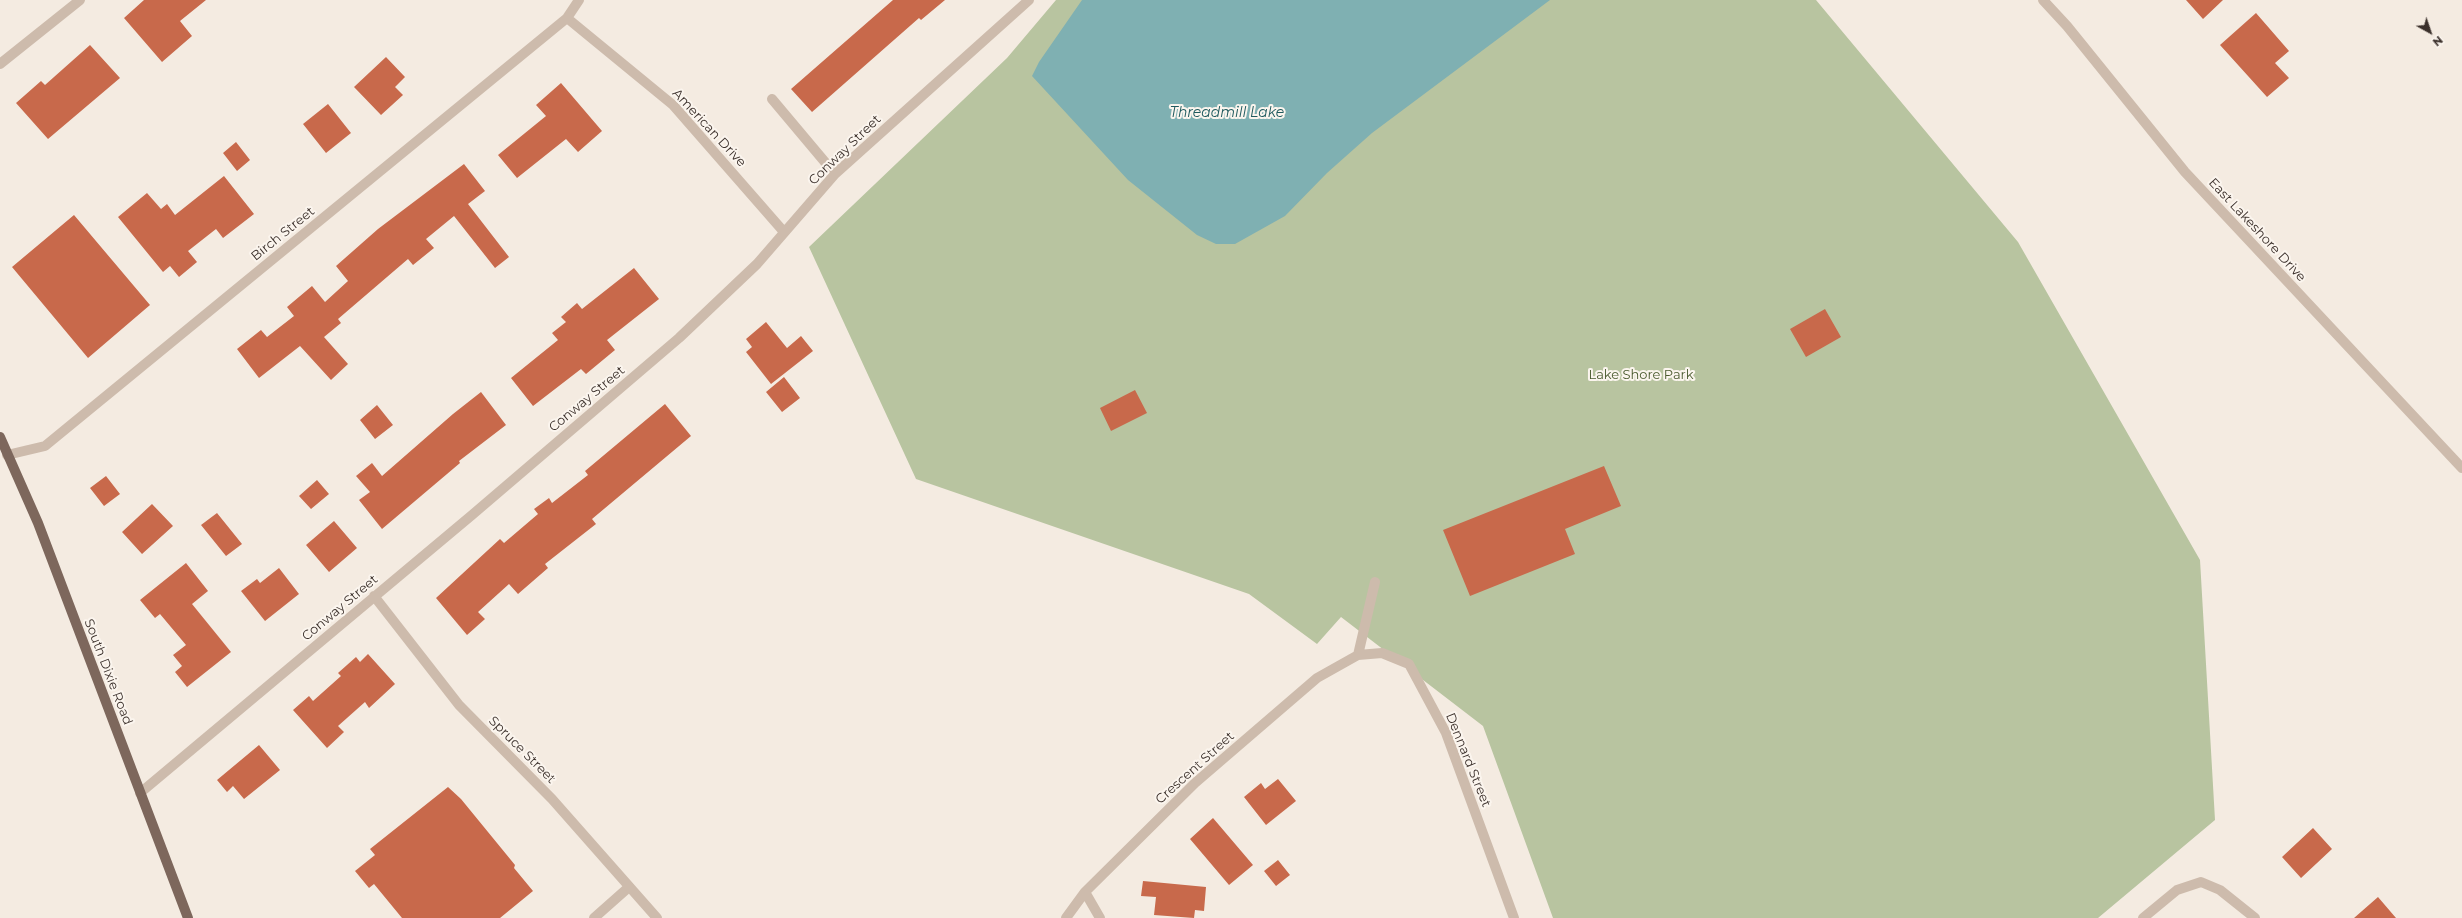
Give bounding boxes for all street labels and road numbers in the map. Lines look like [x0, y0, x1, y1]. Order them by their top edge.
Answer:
street label: American Drive [669, 86, 749, 170]
street label: Conway Street [806, 112, 884, 188]
street label: East Lakeshore Drive [2205, 175, 2309, 285]
street label: Birch Street [248, 204, 318, 264]
street label: Conway Street [546, 363, 628, 435]
street label: Conway Street [299, 572, 381, 644]
street label: South Dixie Road [81, 617, 135, 727]
street label: Dennard Street [1442, 711, 1494, 809]
street label: Spruce Street [485, 713, 559, 787]
street label: Crescent Street [1153, 729, 1237, 807]

